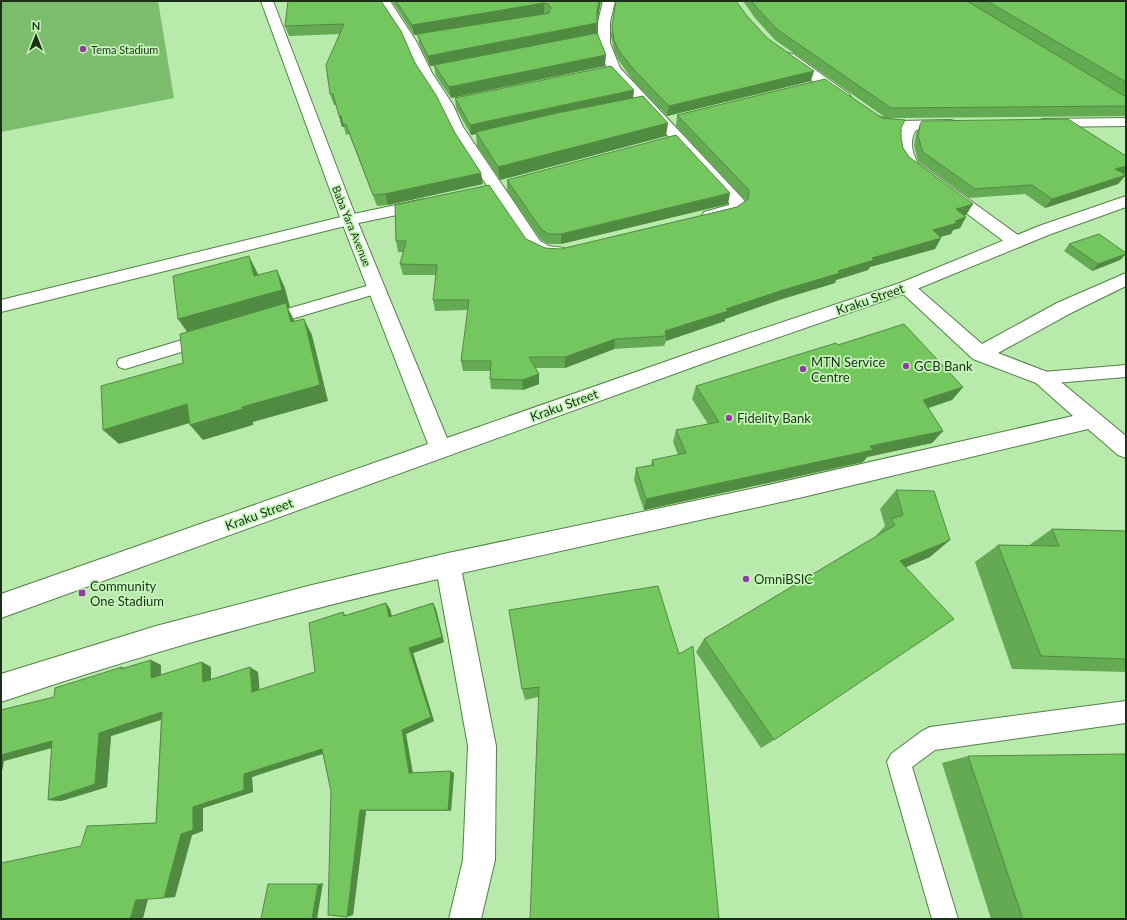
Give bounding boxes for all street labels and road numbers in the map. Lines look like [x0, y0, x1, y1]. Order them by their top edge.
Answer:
street label: Baba Yara Avenue [330, 184, 374, 268]
street label: Kraku Street [834, 280, 907, 318]
street label: Kraku Street [528, 385, 600, 425]
street label: Kraku Street [223, 494, 295, 534]

